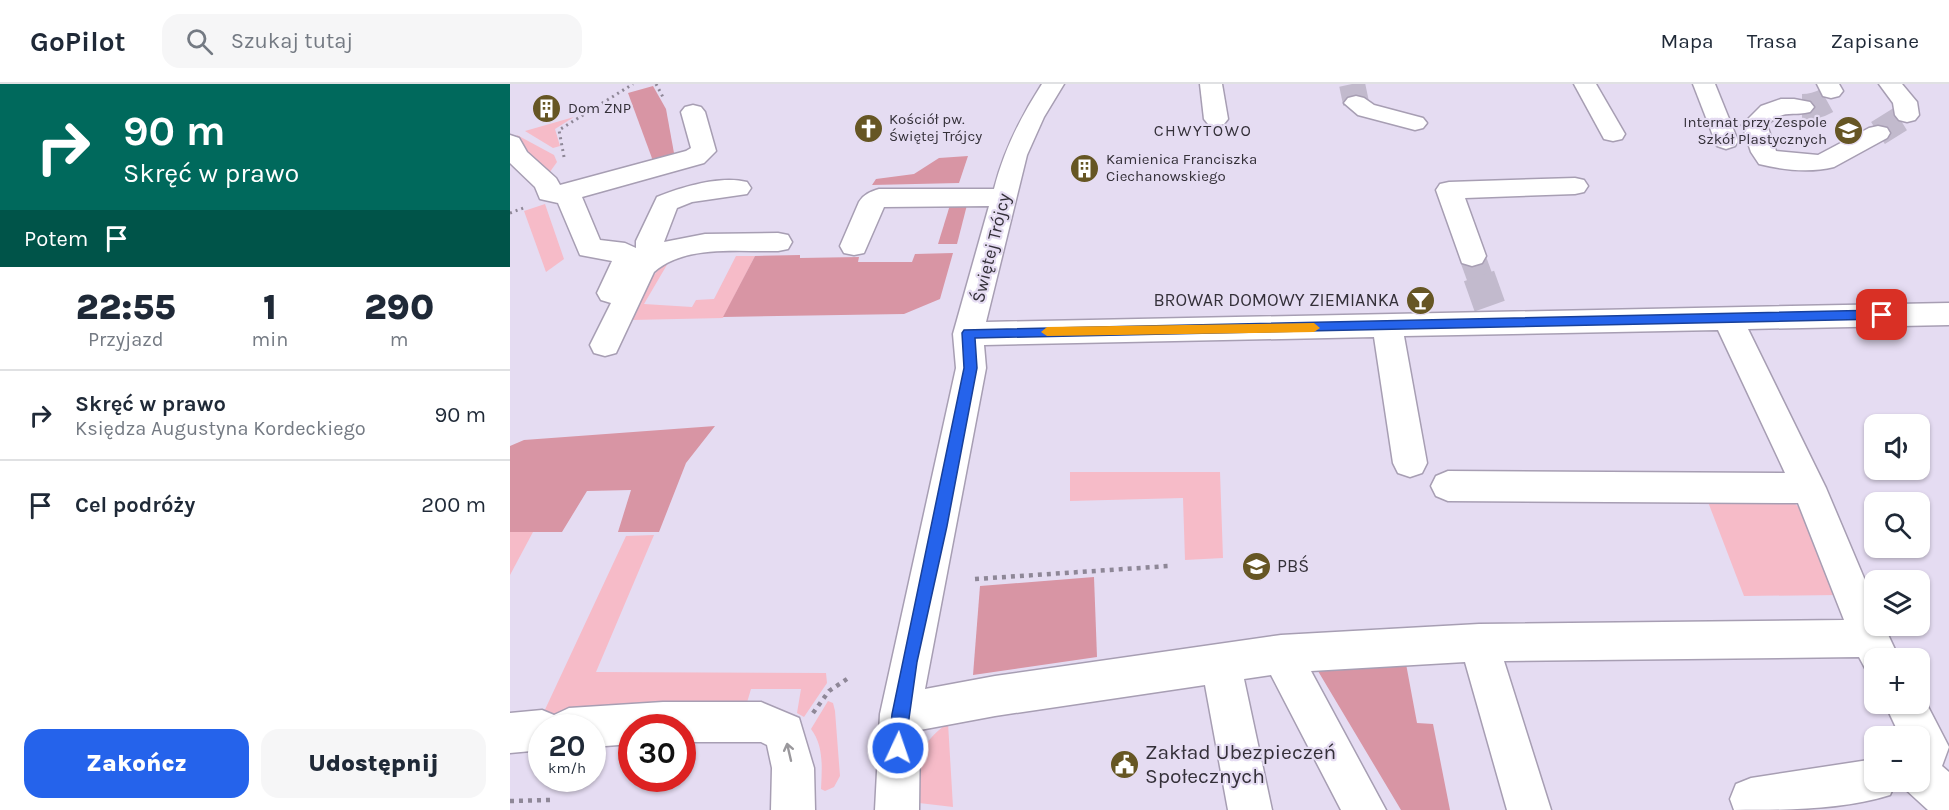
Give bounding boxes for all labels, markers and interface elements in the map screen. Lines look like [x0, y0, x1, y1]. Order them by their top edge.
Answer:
search box [162, 14, 582, 68]
text: GoPilot [30, 25, 126, 58]
icon: search [183, 25, 216, 58]
text: Szukaj tutaj [231, 28, 353, 54]
text: Mapa [1661, 29, 1714, 53]
text: Trasa [1747, 29, 1797, 53]
text: Zapisane [1830, 29, 1919, 53]
building icon: Dom ZNP [531, 92, 563, 124]
place label: Dom ZNP [568, 99, 631, 117]
text: 90 m [123, 106, 226, 156]
icon: right [24, 108, 102, 186]
place label: Kościół pw. Świętej Trójcy [889, 110, 982, 145]
church icon: Kościół pw. Świętej Trójcy [852, 112, 884, 144]
place label: Internat przy Zespole Szkół Plastycznych [1683, 113, 1827, 148]
school or university icon: Internat przy Zespole Szkół Plastycznych [1832, 115, 1864, 147]
district label: CHWYTOWO [1154, 121, 1252, 140]
place label: Kamienica Franciszka Ciechanowskiego [1106, 150, 1257, 185]
building icon: Kamienica Franciszka Ciechanowskiego [1069, 152, 1101, 184]
text: Skręć w prawo [123, 157, 299, 189]
street label: Świętej Trójcy [966, 190, 1015, 305]
icon: arrive [100, 222, 133, 255]
text: Potem [24, 226, 88, 252]
bar icon: BROWAR DOMOWY ZIEMIANKA [1404, 284, 1436, 316]
text: 22:55 [76, 286, 176, 328]
text: 1 [263, 286, 277, 328]
text: 290 [364, 286, 434, 328]
place label: BROWAR DOMOWY ZIEMIANKA [1153, 289, 1399, 311]
pin [1856, 289, 1907, 340]
icon: arrive [1865, 298, 1898, 331]
text: Przyjazd [88, 328, 164, 351]
text: min [252, 328, 288, 351]
text: m [390, 328, 408, 351]
text: Skręć w prawo [75, 391, 226, 417]
icon: right [24, 399, 57, 432]
text: 90 m [434, 402, 486, 428]
map controls [1864, 414, 1930, 792]
button: sound [1864, 414, 1930, 480]
text: Księdza Augustyna Kordeckiego [75, 417, 366, 440]
icon: arrive [24, 489, 57, 522]
text: Cel podróży [75, 492, 195, 518]
text: 200 m [421, 492, 486, 518]
button: search [1864, 492, 1930, 558]
school or university icon: PBŚ [1240, 550, 1272, 582]
place label: PBŚ [1277, 554, 1309, 577]
button: layers [1864, 570, 1930, 636]
button: + [1864, 648, 1930, 714]
speed limit sign: 30 [618, 714, 696, 792]
position arrow [866, 716, 930, 780]
button: − [1864, 726, 1930, 792]
text: 20 [548, 728, 586, 764]
button: Zakończ [24, 729, 249, 798]
button: Udostępnij [261, 729, 486, 798]
place label: Zakład Ubezpieczeń Społecznych [1145, 740, 1336, 788]
one-way arrow [783, 743, 794, 762]
public building icon: Zakład Ubezpieczeń Społecznych [1108, 748, 1140, 780]
text: km/h [548, 759, 586, 777]

